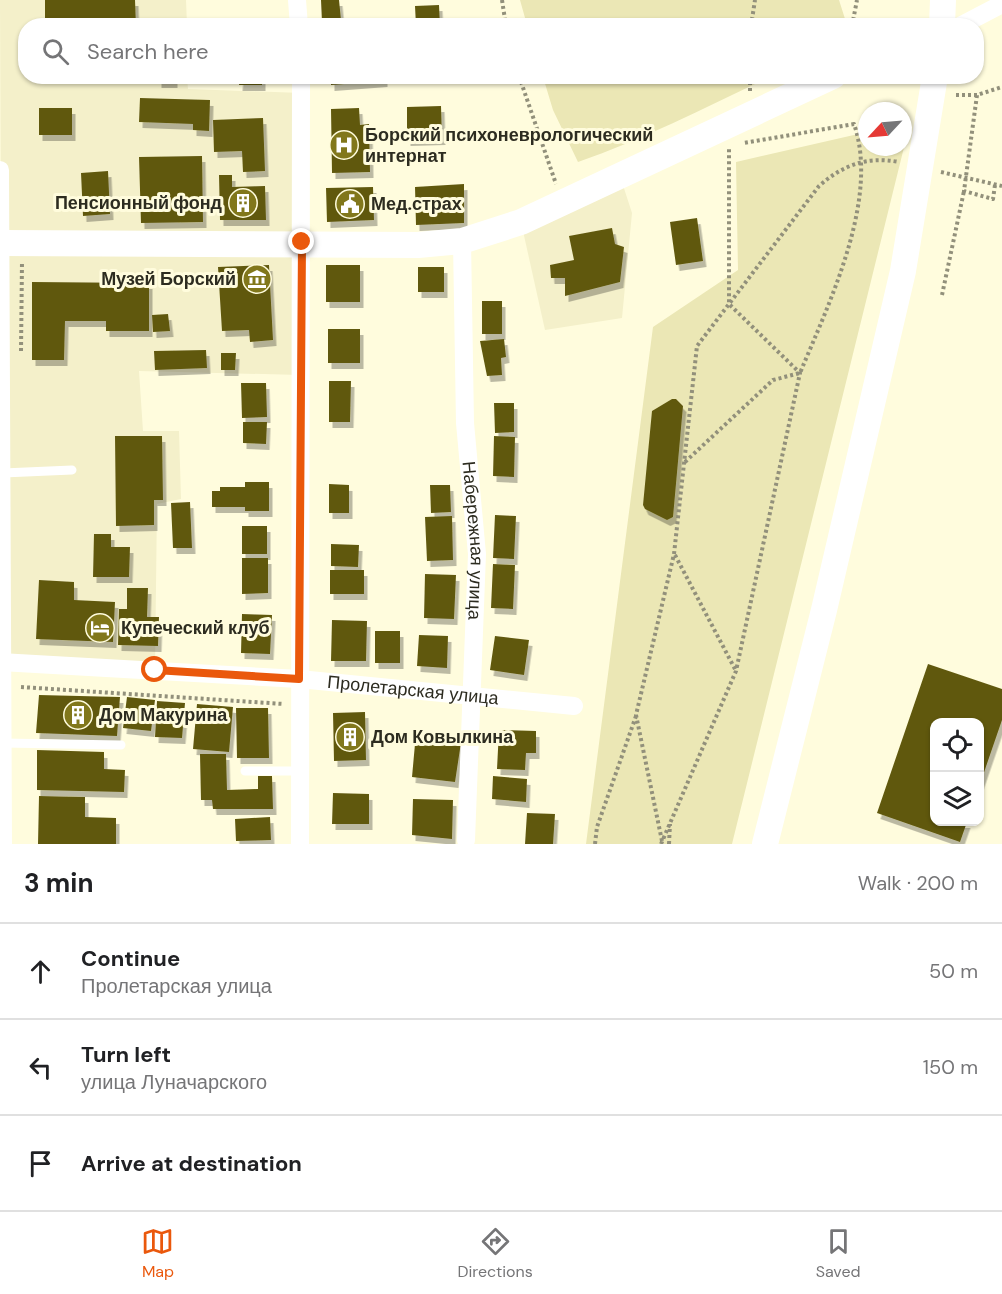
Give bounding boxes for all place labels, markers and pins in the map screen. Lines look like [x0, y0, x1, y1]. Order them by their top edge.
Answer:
place label: Борский психоневрологический интернат [365, 123, 653, 168]
hospital icon: Борский психоневрологический интернат [328, 129, 360, 161]
building icon: Пенсионный фонд [227, 187, 259, 219]
public building icon: Мед.страх [334, 188, 366, 220]
place label: Пенсионный фонд [55, 191, 223, 215]
place label: Мед.страх [371, 192, 462, 216]
museum icon: Музей Борский [241, 263, 273, 295]
place label: Музей Борский [101, 267, 236, 291]
hotel icon: Купеческий клуб [84, 612, 116, 644]
place label: Купеческий клуб [121, 616, 270, 640]
building icon: Дом Макурина [62, 699, 94, 731]
place label: Дом Макурина [99, 703, 228, 727]
building icon: Дом Ковылкина [334, 721, 366, 753]
place label: Дом Ковылкина [371, 725, 514, 749]

